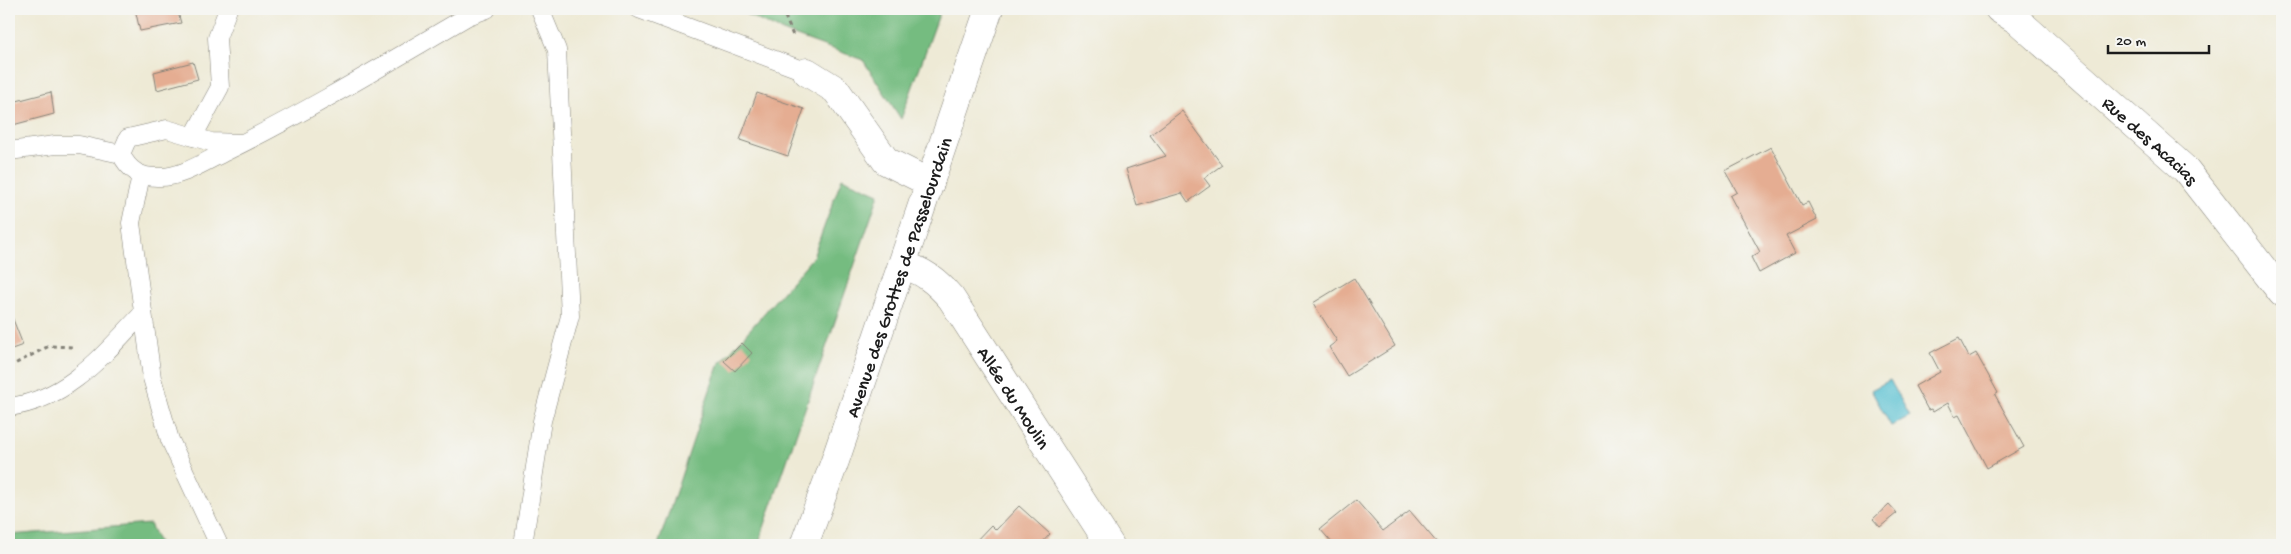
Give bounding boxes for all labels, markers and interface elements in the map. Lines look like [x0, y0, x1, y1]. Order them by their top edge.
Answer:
scale bar [2108, 22, 2210, 54]
text: 20 m [2116, 33, 2146, 51]
street label: Rue des Acacias [2096, 93, 2202, 192]
street label: Avenue des Grottes de Passelourdain [843, 135, 959, 421]
street label: Allée du Moulin [970, 343, 1053, 455]

